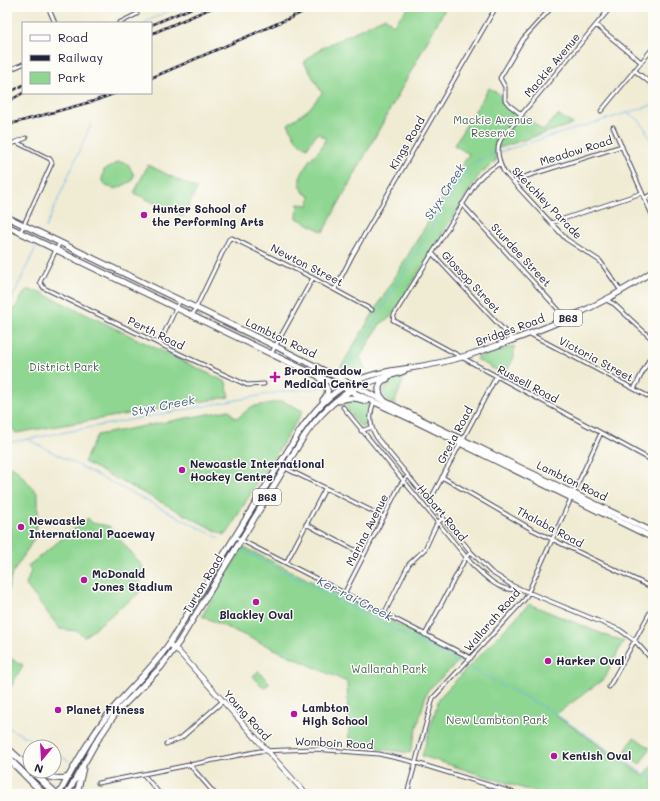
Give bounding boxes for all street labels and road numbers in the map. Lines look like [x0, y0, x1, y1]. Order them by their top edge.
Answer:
street label: Mackie Avenue [520, 29, 583, 100]
street label: Kings Road [385, 114, 428, 172]
street label: Meadow Road [538, 132, 614, 169]
street label: Sketchley Parade [509, 163, 586, 242]
street label: Sturdee Street [488, 220, 555, 290]
street label: Newton Street [268, 240, 346, 289]
street label: Glossop Street [439, 247, 504, 316]
street label: Bridges Road [473, 310, 546, 349]
road number: B63 [554, 310, 582, 326]
street label: Perth Road [126, 312, 187, 353]
street label: Lambton Road [243, 314, 319, 361]
street label: Victoria Street [556, 333, 636, 385]
street label: Russell Road [495, 361, 561, 406]
street label: Greta Road [433, 403, 476, 466]
street label: Lambton Road [534, 457, 610, 504]
street label: Hobart Road [414, 481, 470, 544]
road number: B63 [253, 489, 281, 505]
street label: Marina Avenue [342, 491, 391, 568]
street label: Thalaba Road [514, 503, 586, 550]
street label: Turton Road [179, 552, 226, 616]
street label: Wallarah Road [460, 585, 523, 654]
street label: Young Road [221, 686, 274, 743]
street label: Womboin Road [294, 733, 374, 752]

